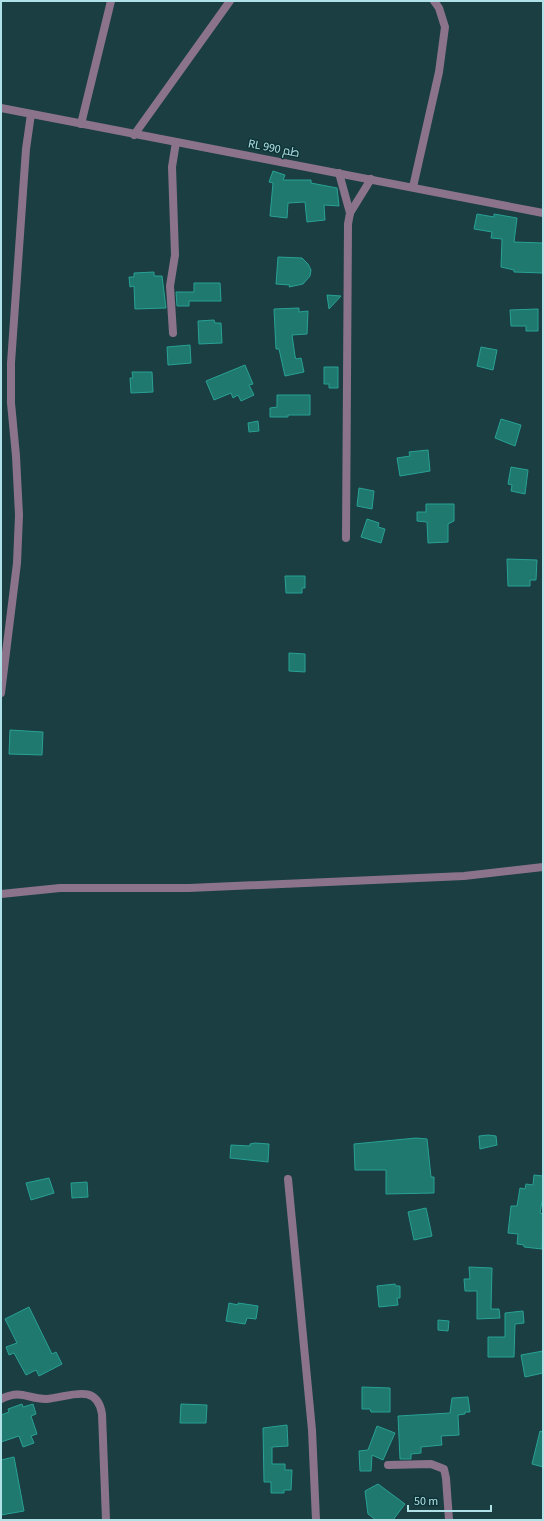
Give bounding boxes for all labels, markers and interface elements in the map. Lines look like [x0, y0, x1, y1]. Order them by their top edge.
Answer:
street label: RL طم 990 [247, 135, 301, 162]
scale bar [408, 1487, 491, 1513]
text: 50 m [414, 1493, 438, 1510]

